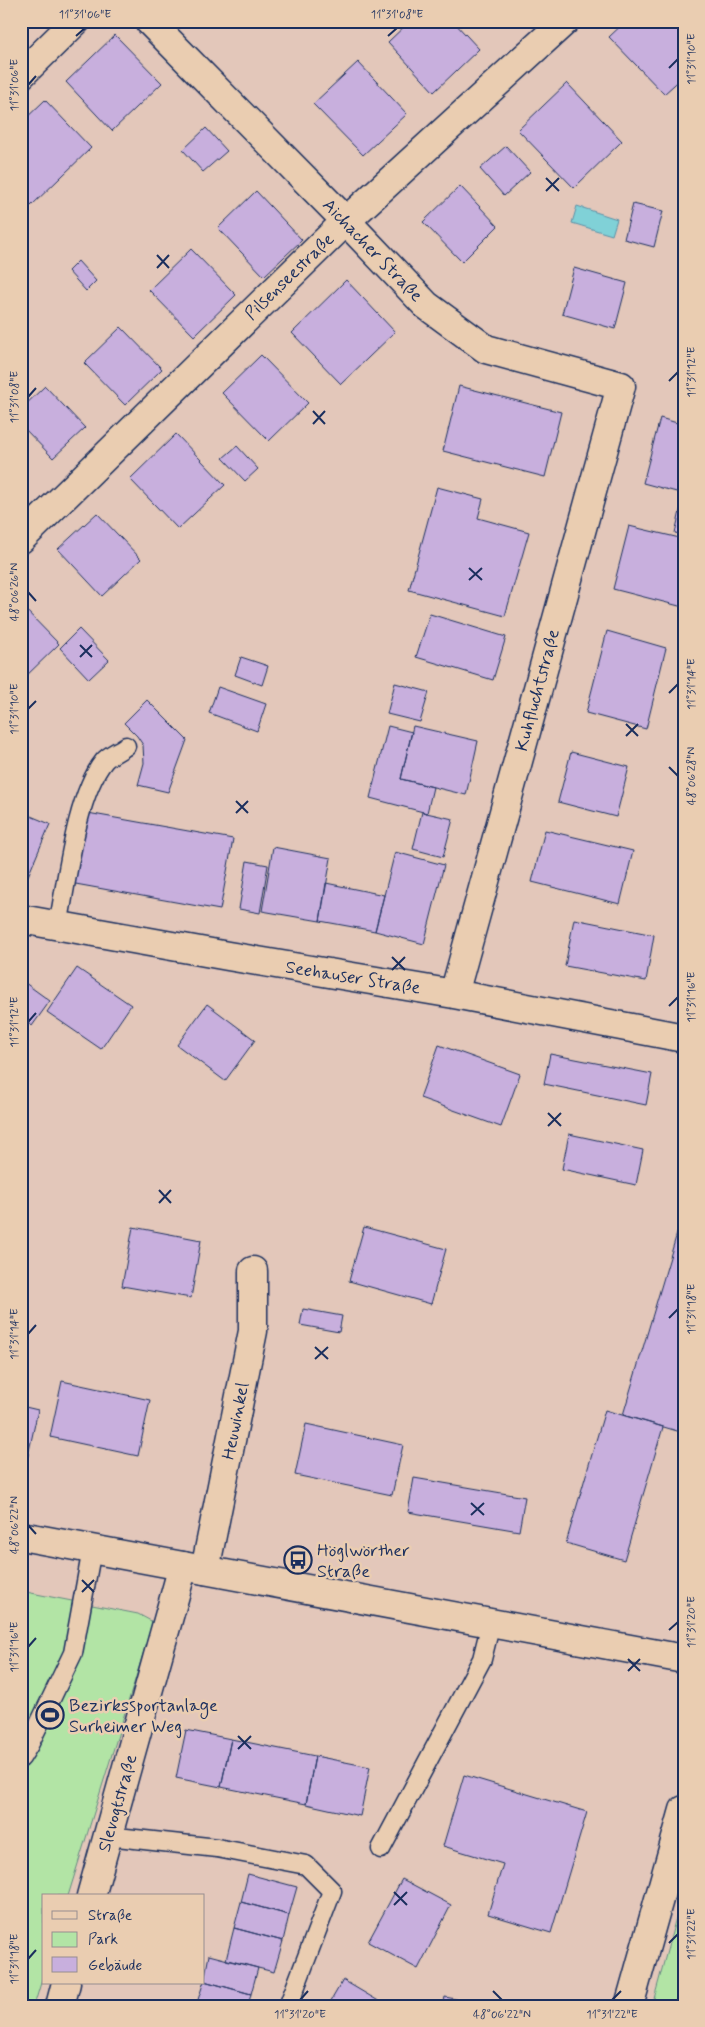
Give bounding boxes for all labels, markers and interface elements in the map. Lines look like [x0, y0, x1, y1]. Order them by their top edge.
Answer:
text: 11°31'06"E [59, 7, 111, 23]
text: 11°31'08"E [371, 7, 423, 23]
text: 11°31'10"E [684, 33, 700, 85]
text: 11°31'06"E [7, 59, 23, 111]
street label: Aichacher Straße [317, 194, 428, 308]
street label: Pilsenseestraße [240, 228, 340, 326]
text: 11°31'12"E [684, 347, 700, 397]
text: 11°31'08"E [7, 371, 23, 423]
text: 48°06'26"N [7, 563, 23, 621]
street label: Kuhfluchtstraße [510, 626, 566, 754]
text: 11°31'14"E [684, 658, 700, 710]
text: 11°31'10"E [7, 683, 23, 735]
text: 48°06'28"N [684, 747, 700, 805]
street label: Seehauser Straße [284, 955, 422, 1001]
text: 11°31'16"E [684, 971, 700, 1023]
text: 11°31'12"E [7, 997, 23, 1047]
text: 11°31'18"E [684, 1283, 700, 1335]
text: 11°31'14"E [7, 1308, 23, 1360]
street label: Heuwinkel [217, 1380, 255, 1462]
text: 48°06'22"N [7, 1496, 23, 1554]
place label: Höglwörther Straße [317, 1539, 410, 1584]
bus stop icon: Höglwörther Straße [283, 1545, 313, 1575]
text: 11°31'20"E [684, 1596, 700, 1648]
text: 11°31'16"E [7, 1621, 23, 1673]
place label: Bezirkssportanlage Surheimer Weg [69, 1694, 218, 1739]
sports icon: Bezirkssportanlage Surheimer Weg [35, 1700, 65, 1730]
street label: Slevogtstraße [93, 1751, 143, 1855]
legend [42, 1894, 205, 1984]
text: Straße [88, 1906, 132, 1926]
text: 11°31'22"E [684, 1908, 700, 1960]
text: Park [88, 1930, 118, 1950]
text: 11°31'18"E [7, 1933, 23, 1985]
text: Gebäude [88, 1956, 142, 1976]
text: 11°31'20"E [274, 2007, 326, 2023]
text: 48°06'22"N [473, 2007, 531, 2023]
text: 11°31'22"E [586, 2007, 638, 2023]

